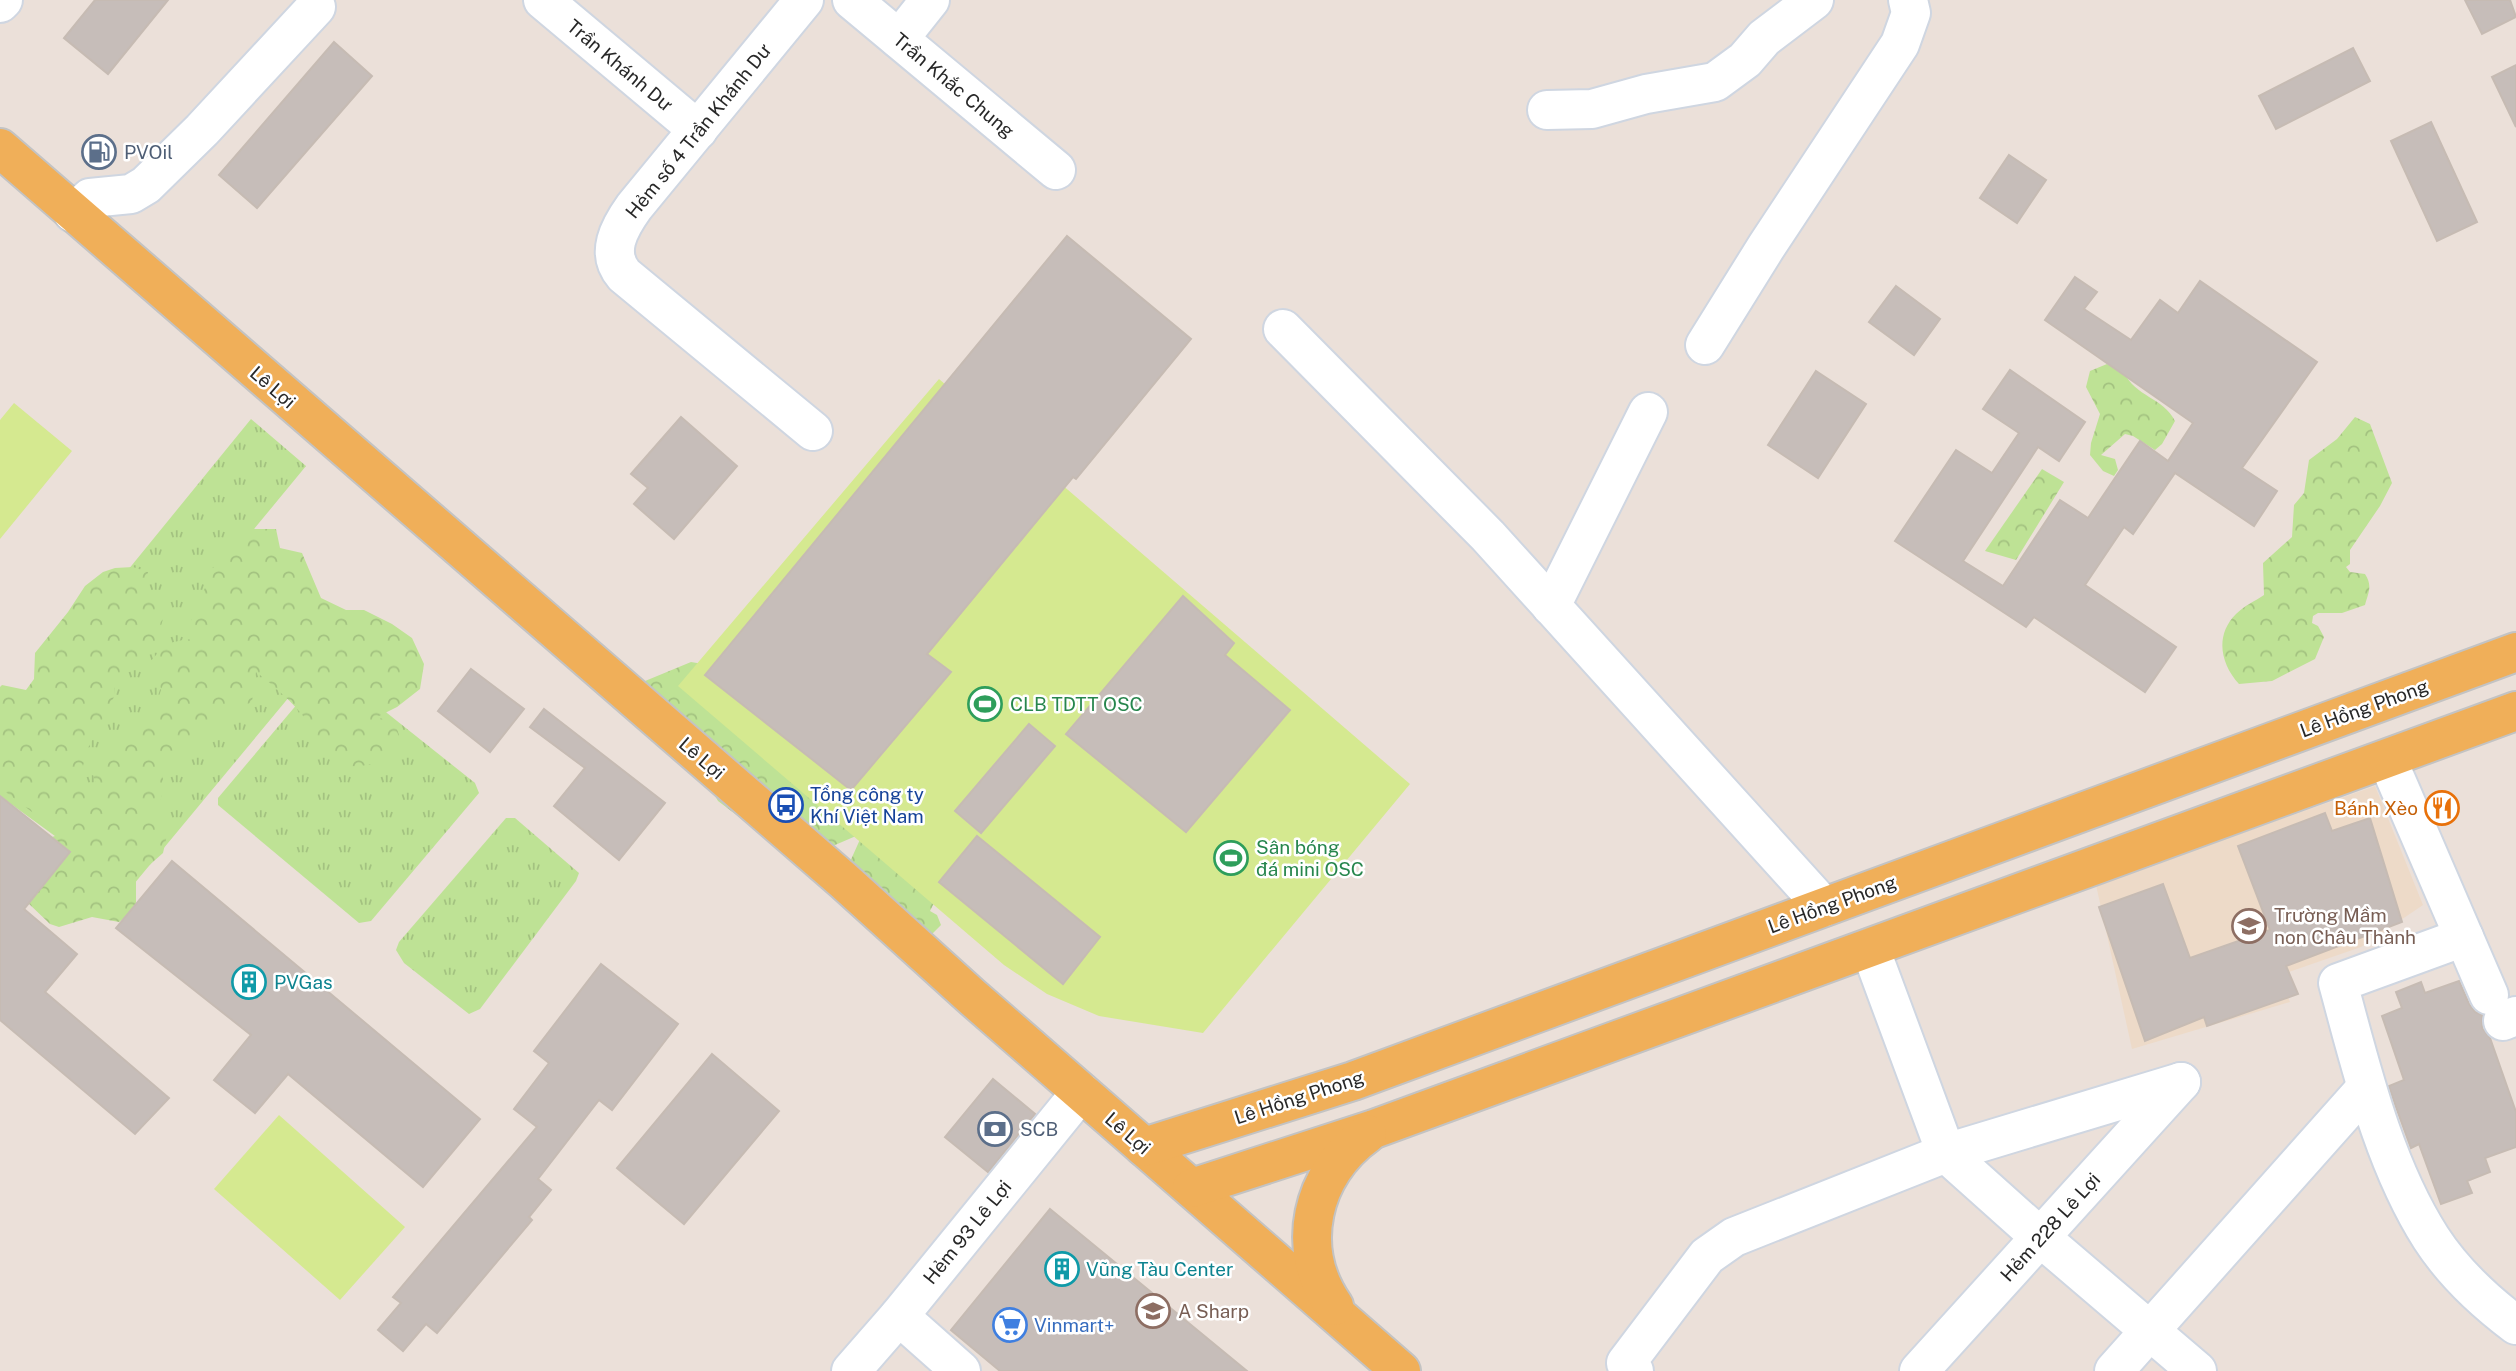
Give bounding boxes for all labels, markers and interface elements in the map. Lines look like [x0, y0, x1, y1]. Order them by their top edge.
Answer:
street label: Trần Khánh Dư [563, 15, 677, 116]
street label: Trần Khắc Chung [889, 28, 1019, 142]
street label: Hẻm số 4 Trần Khánh Dư [621, 39, 776, 223]
fuel station icon: PVOil [80, 133, 118, 171]
place label: PVOil [124, 141, 173, 163]
street label: Lê Lợi [246, 361, 300, 413]
street label: Lê Hồng Phong [2297, 675, 2431, 741]
sports icon: CLB TDTT OSC [966, 685, 1004, 723]
place label: CLB TDTT OSC [1010, 693, 1143, 715]
street label: Lê Lợi [675, 732, 729, 784]
place label: Tổng công ty Khí Việt Nam [810, 783, 924, 827]
bus stop icon: Tổng công ty Khí Việt Nam [767, 786, 805, 824]
restaurant icon: Bánh Xèo [2423, 789, 2461, 827]
place label: Bánh Xèo [2334, 797, 2418, 819]
place label: Sân bóng đá mini OSC [1256, 836, 1364, 880]
sports icon: Sân bóng đá mini OSC [1212, 839, 1250, 877]
street label: Lê Hồng Phong [1765, 871, 1899, 937]
place label: Trường Mầm non Châu Thành [2274, 904, 2416, 948]
school or university icon: Trường Mầm non Châu Thành [2230, 907, 2268, 945]
building icon: PVGas [230, 963, 268, 1001]
place label: PVGas [274, 971, 333, 993]
street label: Lê Hồng Phong [1231, 1066, 1367, 1128]
street label: Lê Lợi [1101, 1107, 1155, 1159]
bank icon: SCB [976, 1110, 1014, 1148]
place label: SCB [1020, 1118, 1058, 1140]
street label: Hẻm 228 Lê Lợi [1996, 1168, 2104, 1286]
street label: Hẻm 93 Lê Lợi [918, 1176, 1016, 1288]
building icon: Vũng Tàu Center [1043, 1250, 1081, 1288]
place label: Vũng Tàu Center [1086, 1258, 1233, 1280]
school or university icon: A Sharp [1134, 1292, 1172, 1330]
place label: A Sharp [1178, 1300, 1249, 1322]
supermarket icon: Vinmart+ [991, 1306, 1029, 1344]
place label: Vinmart+ [1034, 1314, 1115, 1336]

